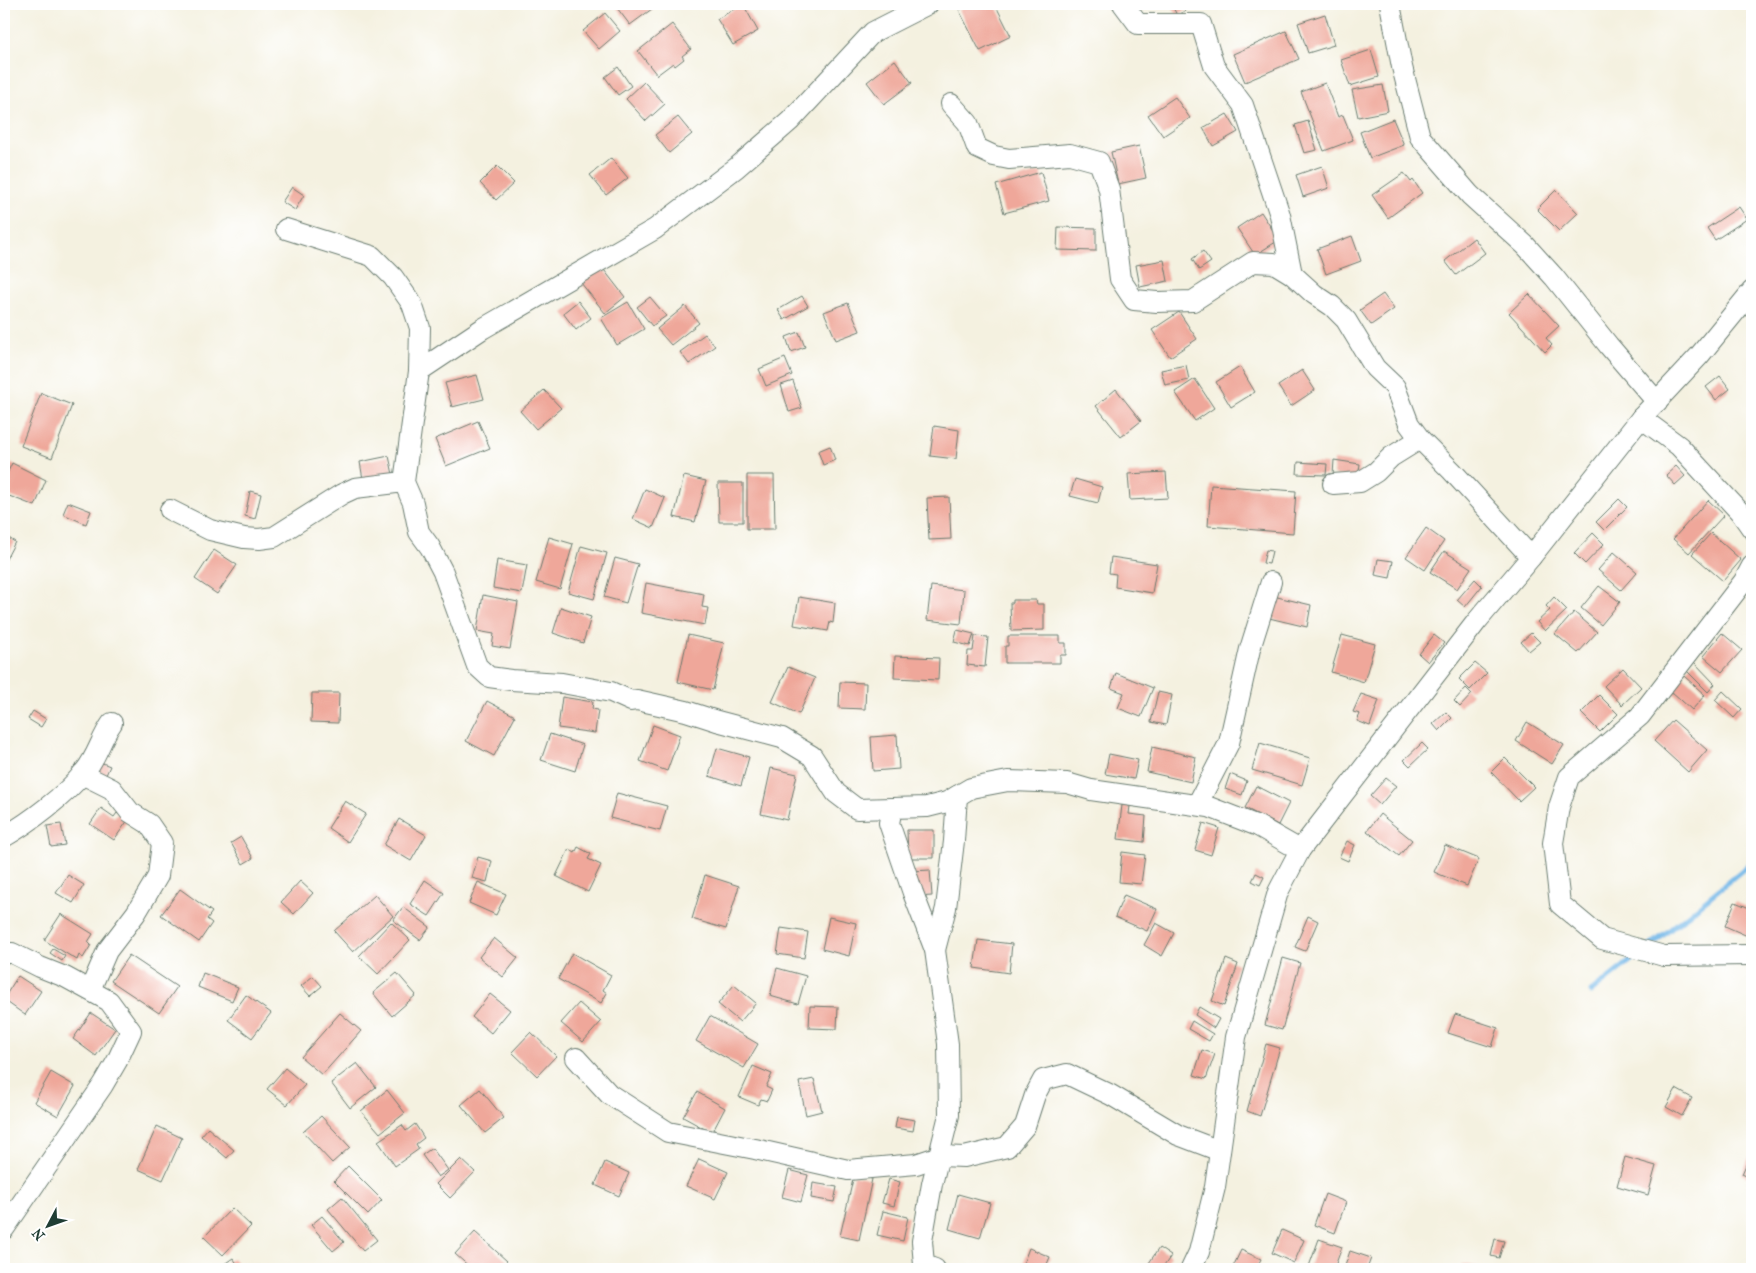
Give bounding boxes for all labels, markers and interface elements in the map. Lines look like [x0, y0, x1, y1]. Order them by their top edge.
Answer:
north arrow [22, 1200, 72, 1250]
text: N [28, 1224, 48, 1244]

